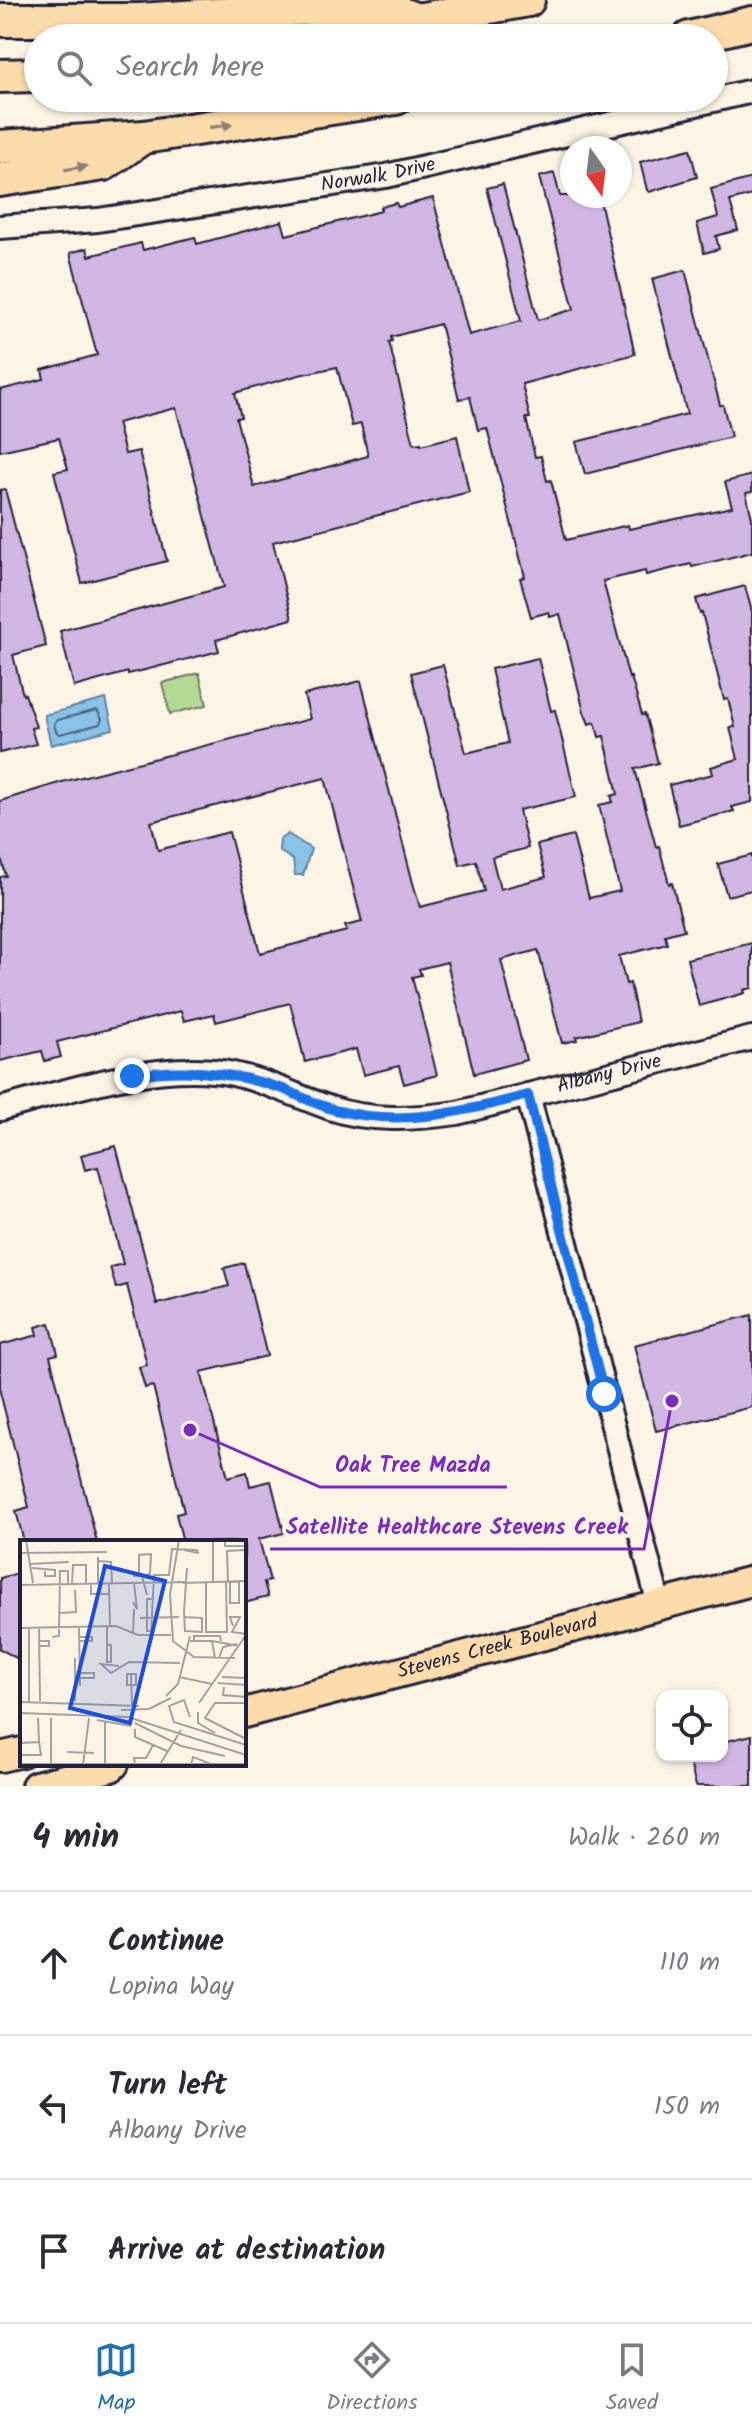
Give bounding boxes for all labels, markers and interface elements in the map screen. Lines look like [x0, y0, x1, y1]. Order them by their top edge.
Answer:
search box [24, 24, 728, 112]
text: Search here [116, 44, 264, 92]
icon: search [52, 46, 96, 90]
one-way arrow [209, 119, 234, 132]
north arrow [560, 136, 632, 208]
street label: Norwalk Drive [319, 149, 439, 202]
one-way arrow [64, 162, 89, 174]
street label: Albany Drive [553, 1046, 665, 1103]
route end [114, 1058, 150, 1094]
route start [586, 1376, 622, 1412]
callout: Oak Tree Mazda [320, 1441, 507, 1487]
text: Oak Tree Mazda [335, 1449, 491, 1484]
callout: Satellite Healthcare Stevens Creek [270, 1503, 644, 1549]
text: Satellite Healthcare Stevens Creek [286, 1511, 629, 1546]
inset map [20, 1540, 246, 1766]
street label: Stevens Creek Boulevard [394, 1605, 602, 1688]
map controls [656, 1690, 728, 1762]
button: locate [656, 1690, 728, 1762]
text: 4 min [32, 1811, 119, 1865]
text: Walk · 260 m [568, 1817, 720, 1859]
text: Continue [108, 1918, 224, 1966]
icon: ahead [32, 1941, 76, 1985]
text: 110 m [660, 1942, 720, 1984]
text: Lopina Way [108, 1966, 234, 2008]
text: Turn left [108, 2062, 227, 2110]
icon: left [32, 2085, 76, 2129]
text: 150 m [654, 2086, 720, 2128]
text: Albany Drive [108, 2110, 247, 2152]
text: Arrive at destination [108, 2227, 385, 2275]
icon: arrive [32, 2229, 76, 2273]
tab: Map [94, 2338, 138, 2421]
tab: Directions [326, 2338, 418, 2421]
tab: Saved [606, 2338, 658, 2421]

